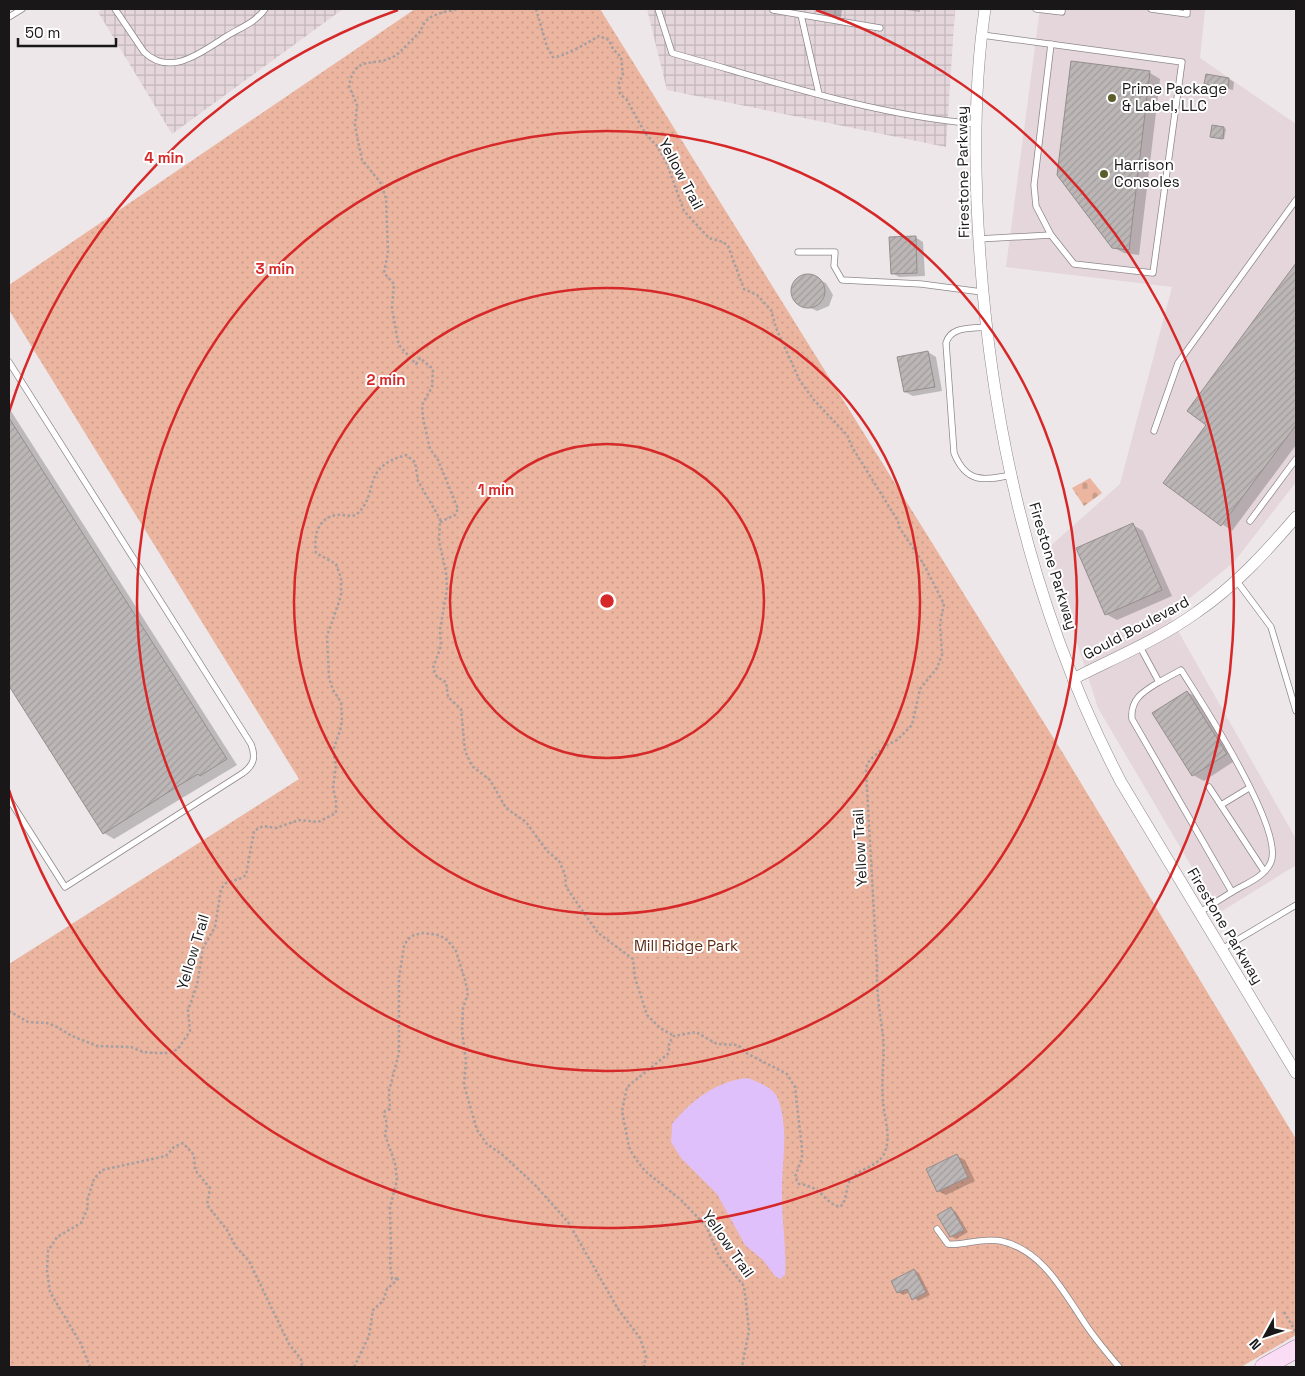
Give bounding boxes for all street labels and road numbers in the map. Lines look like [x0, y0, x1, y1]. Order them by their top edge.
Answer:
street label: Firestone Parkway [952, 106, 973, 238]
street label: Yellow Trail [655, 135, 708, 213]
street label: Firestone Parkway [1025, 500, 1082, 632]
street label: Gould Boulevard [1079, 592, 1192, 664]
street label: Yellow Trail [848, 809, 871, 887]
street label: Firestone Parkway [1183, 864, 1268, 987]
street label: Yellow Trail [172, 912, 213, 992]
street label: Yellow Trail [698, 1206, 758, 1281]

